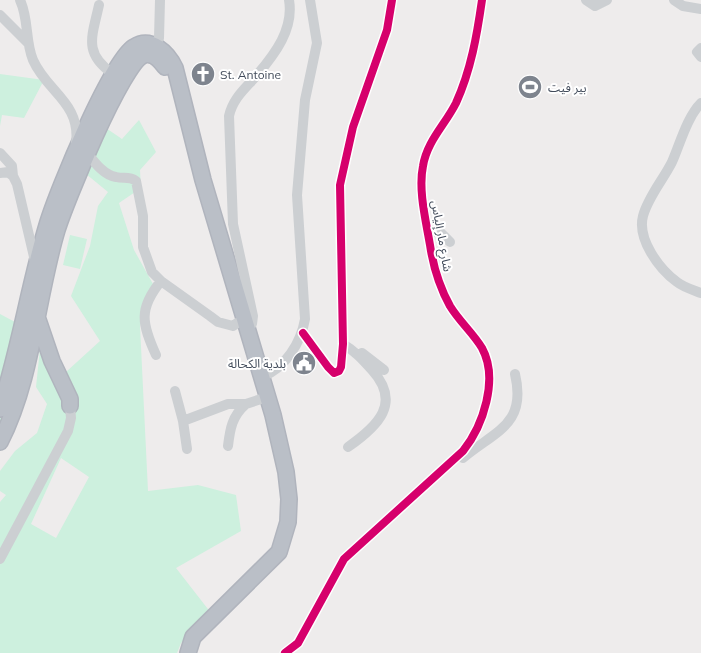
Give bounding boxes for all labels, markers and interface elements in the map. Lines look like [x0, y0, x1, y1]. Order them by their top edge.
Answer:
church icon: St. Antoine [190, 61, 216, 87]
place label: St. Antoine [220, 67, 281, 82]
sports icon: بير فيت [517, 74, 543, 100]
place label: بير فيت [548, 80, 587, 95]
street label: شارع مار إلياس [426, 199, 456, 273]
public building icon: بلدية الكحالة [291, 350, 317, 376]
place label: بلدية الكحالة [228, 356, 286, 371]

